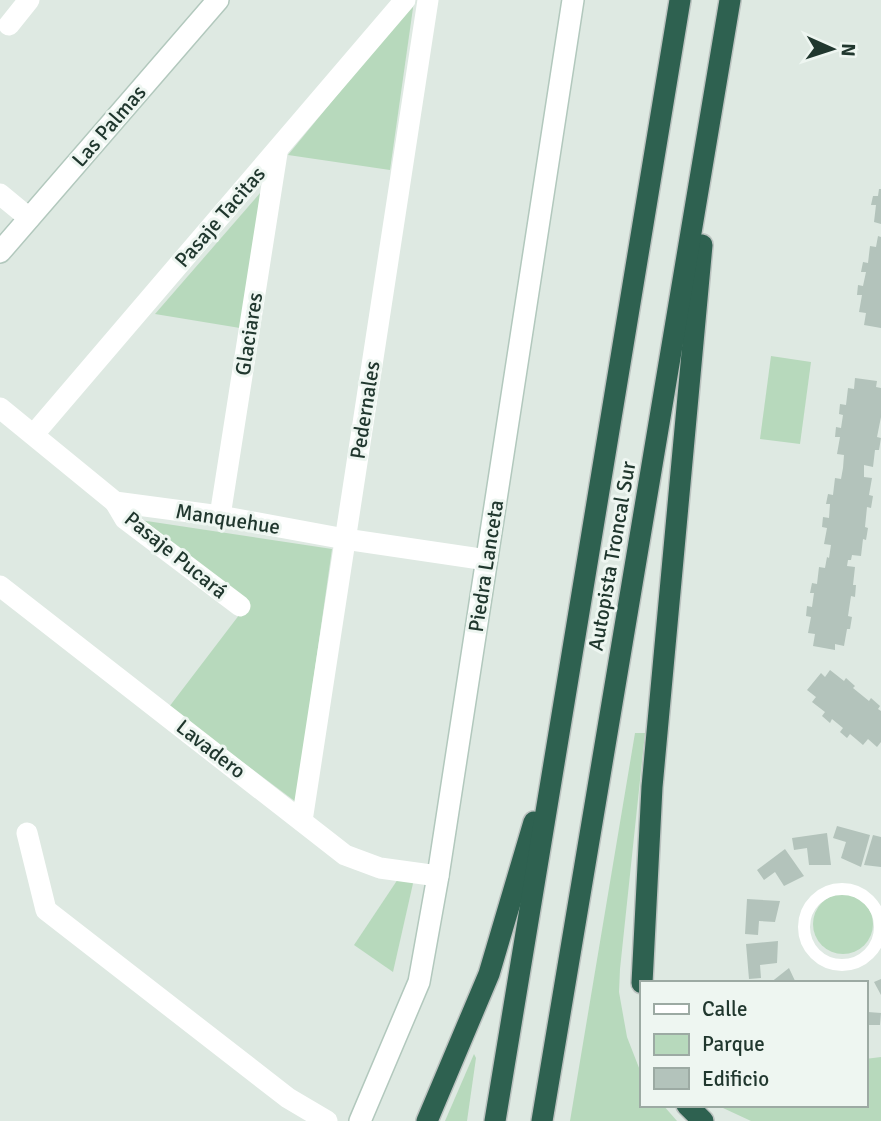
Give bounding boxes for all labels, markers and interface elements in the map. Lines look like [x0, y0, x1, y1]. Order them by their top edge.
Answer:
north arrow [797, 14, 867, 84]
text: N [836, 43, 860, 57]
street label: Las Palmas [66, 80, 152, 172]
street label: Pasaje Tacitas [169, 161, 271, 273]
street label: Glaciares [230, 291, 268, 377]
street label: Pedernales [344, 359, 386, 461]
street label: Autopista Troncal Sur [583, 459, 642, 653]
street label: Manquehue [174, 498, 282, 540]
street label: Piedra Lanceta [463, 498, 509, 634]
street label: Pasaje Pucará [119, 506, 233, 604]
street label: Lavadero [171, 714, 251, 784]
legend [640, 981, 867, 1107]
text: Calle [702, 996, 748, 1022]
text: Parque [702, 1031, 765, 1057]
text: Edificio [702, 1066, 769, 1092]

